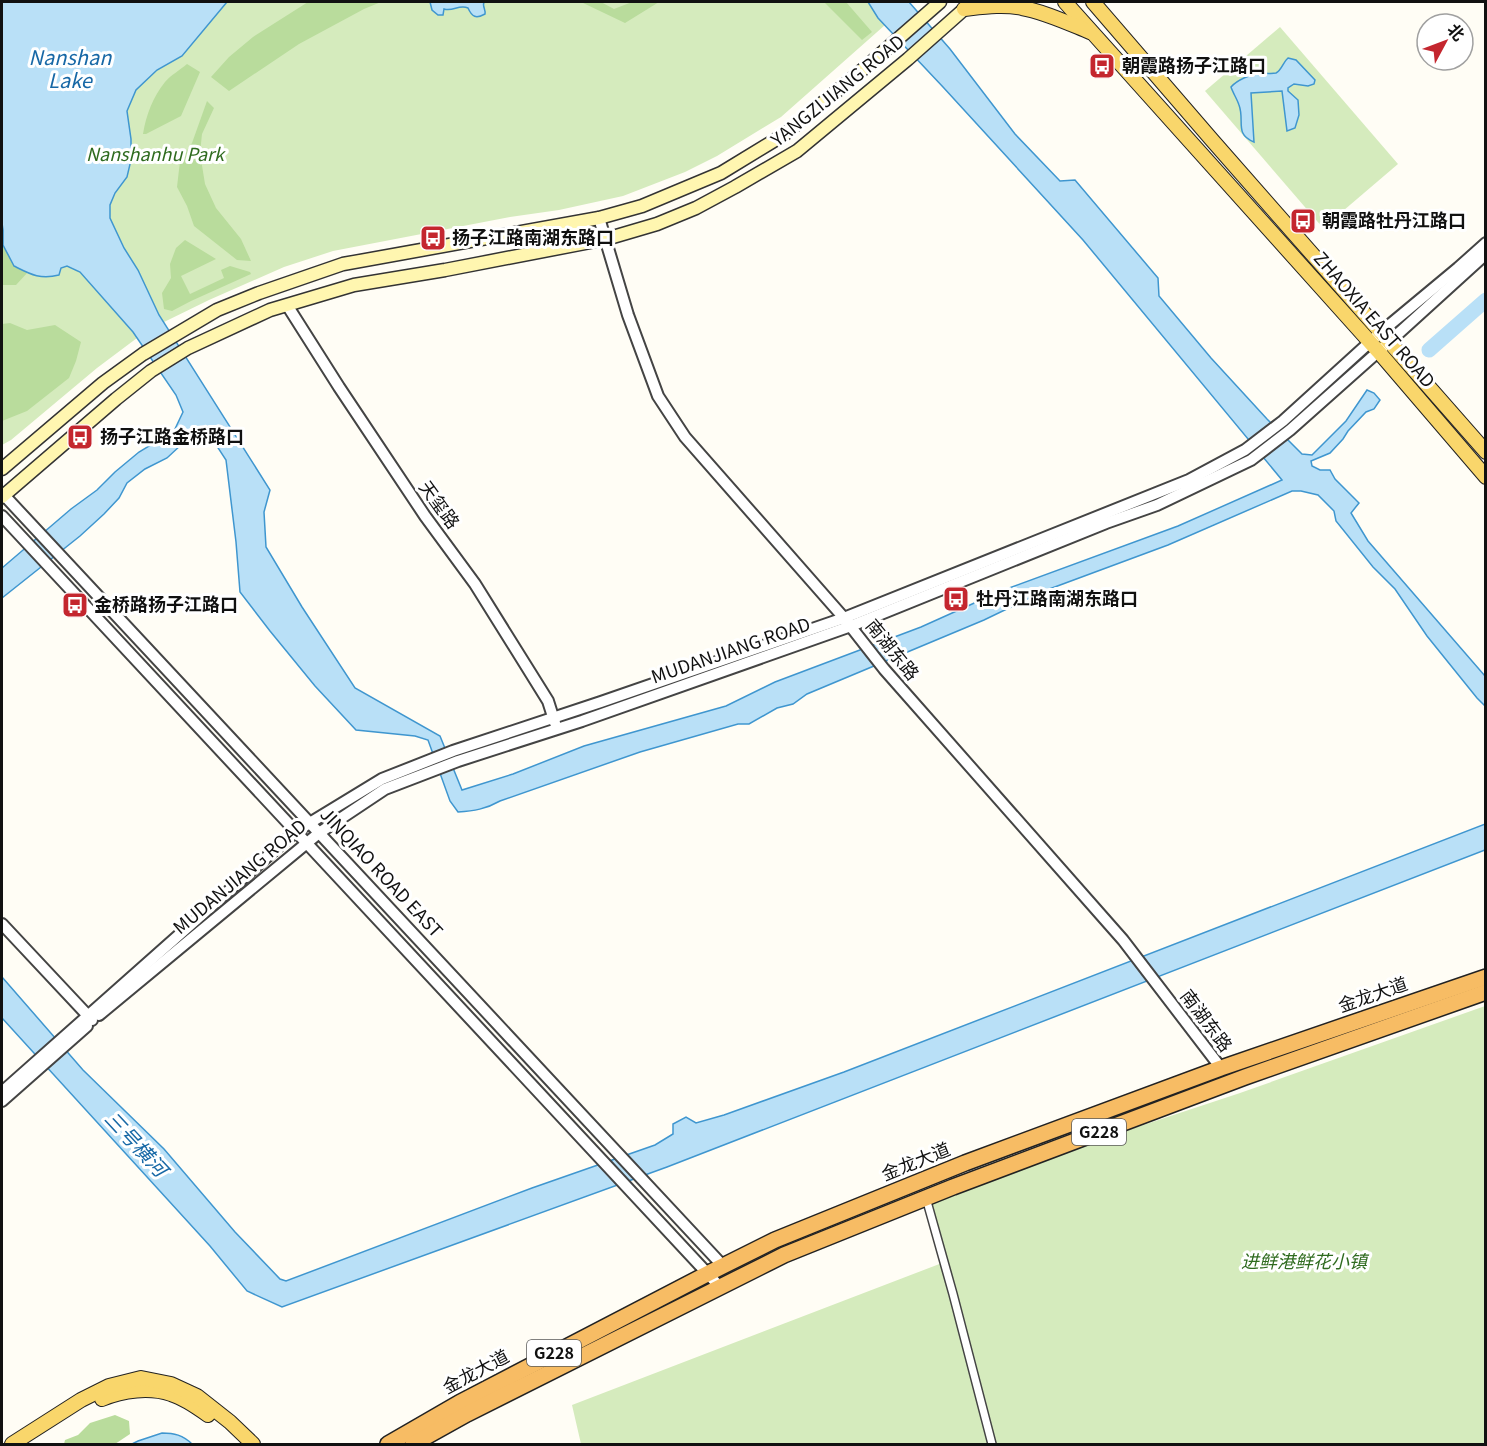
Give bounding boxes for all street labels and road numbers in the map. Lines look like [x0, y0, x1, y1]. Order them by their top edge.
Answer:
street label: YANGZIJIANG ROAD [764, 27, 909, 152]
street label: ZHAOXIA EAST ROAD [1309, 245, 1442, 392]
street label: 天玺路 [414, 474, 467, 533]
street label: MUDANJIANG ROAD [647, 610, 813, 689]
street label: 南湖东路 [861, 613, 926, 685]
street label: JINQIAO ROAD EAST [315, 801, 450, 943]
street label: MUDANJIANG ROAD [166, 812, 311, 939]
street label: 金龙大道 [1334, 969, 1411, 1017]
street label: 南湖东路 [1176, 983, 1240, 1056]
road number: G228 [1072, 1119, 1126, 1145]
street label: 金龙大道 [877, 1135, 953, 1186]
road number: G228 [527, 1340, 581, 1366]
street label: 金龙大道 [437, 1342, 513, 1399]

